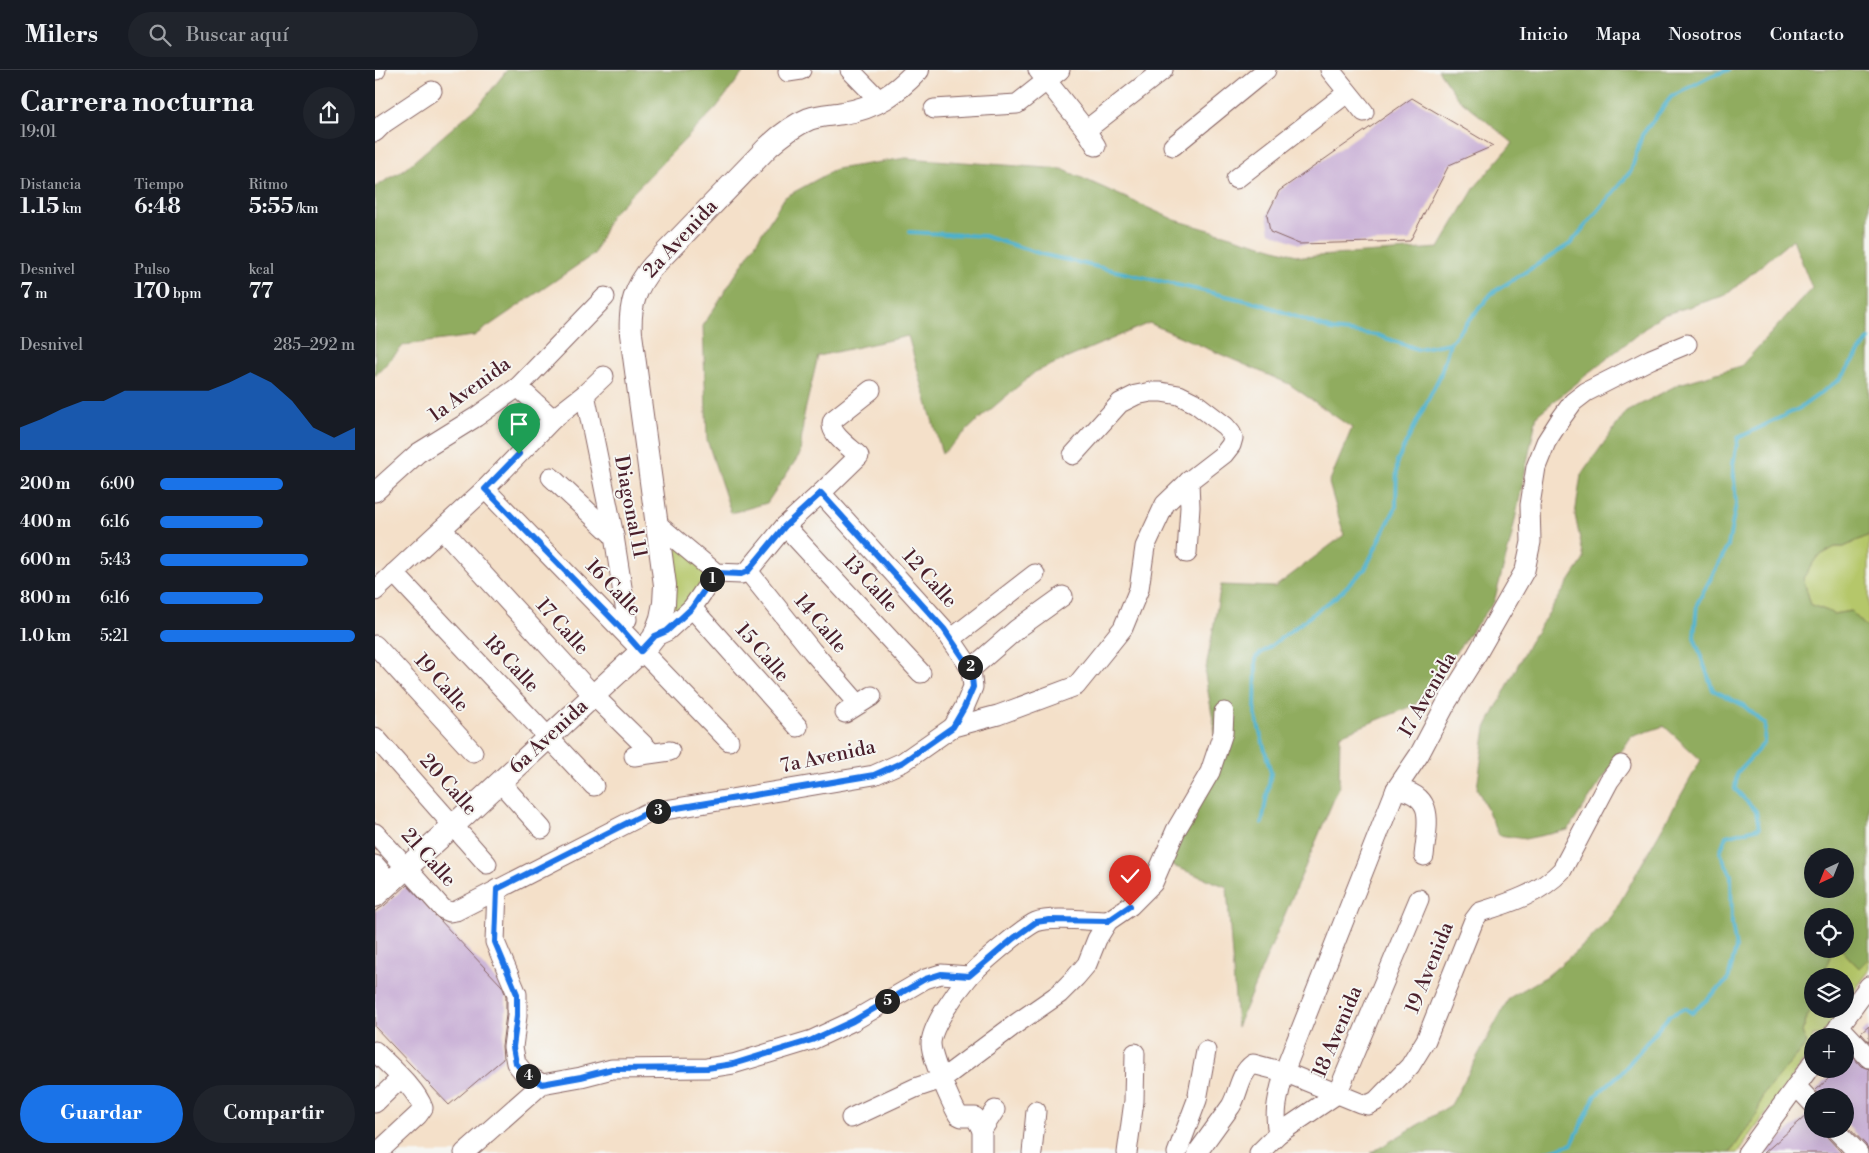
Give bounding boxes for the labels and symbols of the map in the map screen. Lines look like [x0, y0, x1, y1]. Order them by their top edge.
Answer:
street label: 2a Avenida [638, 194, 724, 283]
street label: 1a Avenida [424, 351, 517, 428]
pin [498, 403, 540, 454]
street label: Diagonal 11 [608, 454, 652, 561]
street label: 12 Calle [896, 544, 962, 614]
street label: 13 Calle [837, 550, 903, 618]
street label: 16 Calle [580, 554, 646, 622]
pin: 1 [699, 566, 725, 592]
street label: 14 Calle [788, 589, 852, 659]
street label: 17 Calle [530, 594, 594, 660]
street label: 15 Calle [730, 619, 794, 687]
street label: 18 Calle [478, 630, 544, 698]
street label: 17 Avenida [1394, 647, 1463, 742]
street label: 19 Calle [408, 649, 474, 717]
pin: 2 [957, 654, 983, 680]
street label: 6a Avenida [504, 694, 594, 780]
street label: 7a Avenida [778, 735, 879, 779]
street label: 20 Calle [414, 749, 482, 821]
pin: 3 [645, 798, 671, 824]
street label: 21 Calle [395, 824, 461, 892]
north arrow [1804, 848, 1854, 898]
pin [1109, 855, 1151, 906]
street label: 19 Avenida [1400, 918, 1460, 1017]
street label: 18 Avenida [1308, 982, 1369, 1082]
pin: 5 [875, 988, 899, 1014]
pin: 4 [515, 1064, 541, 1088]

